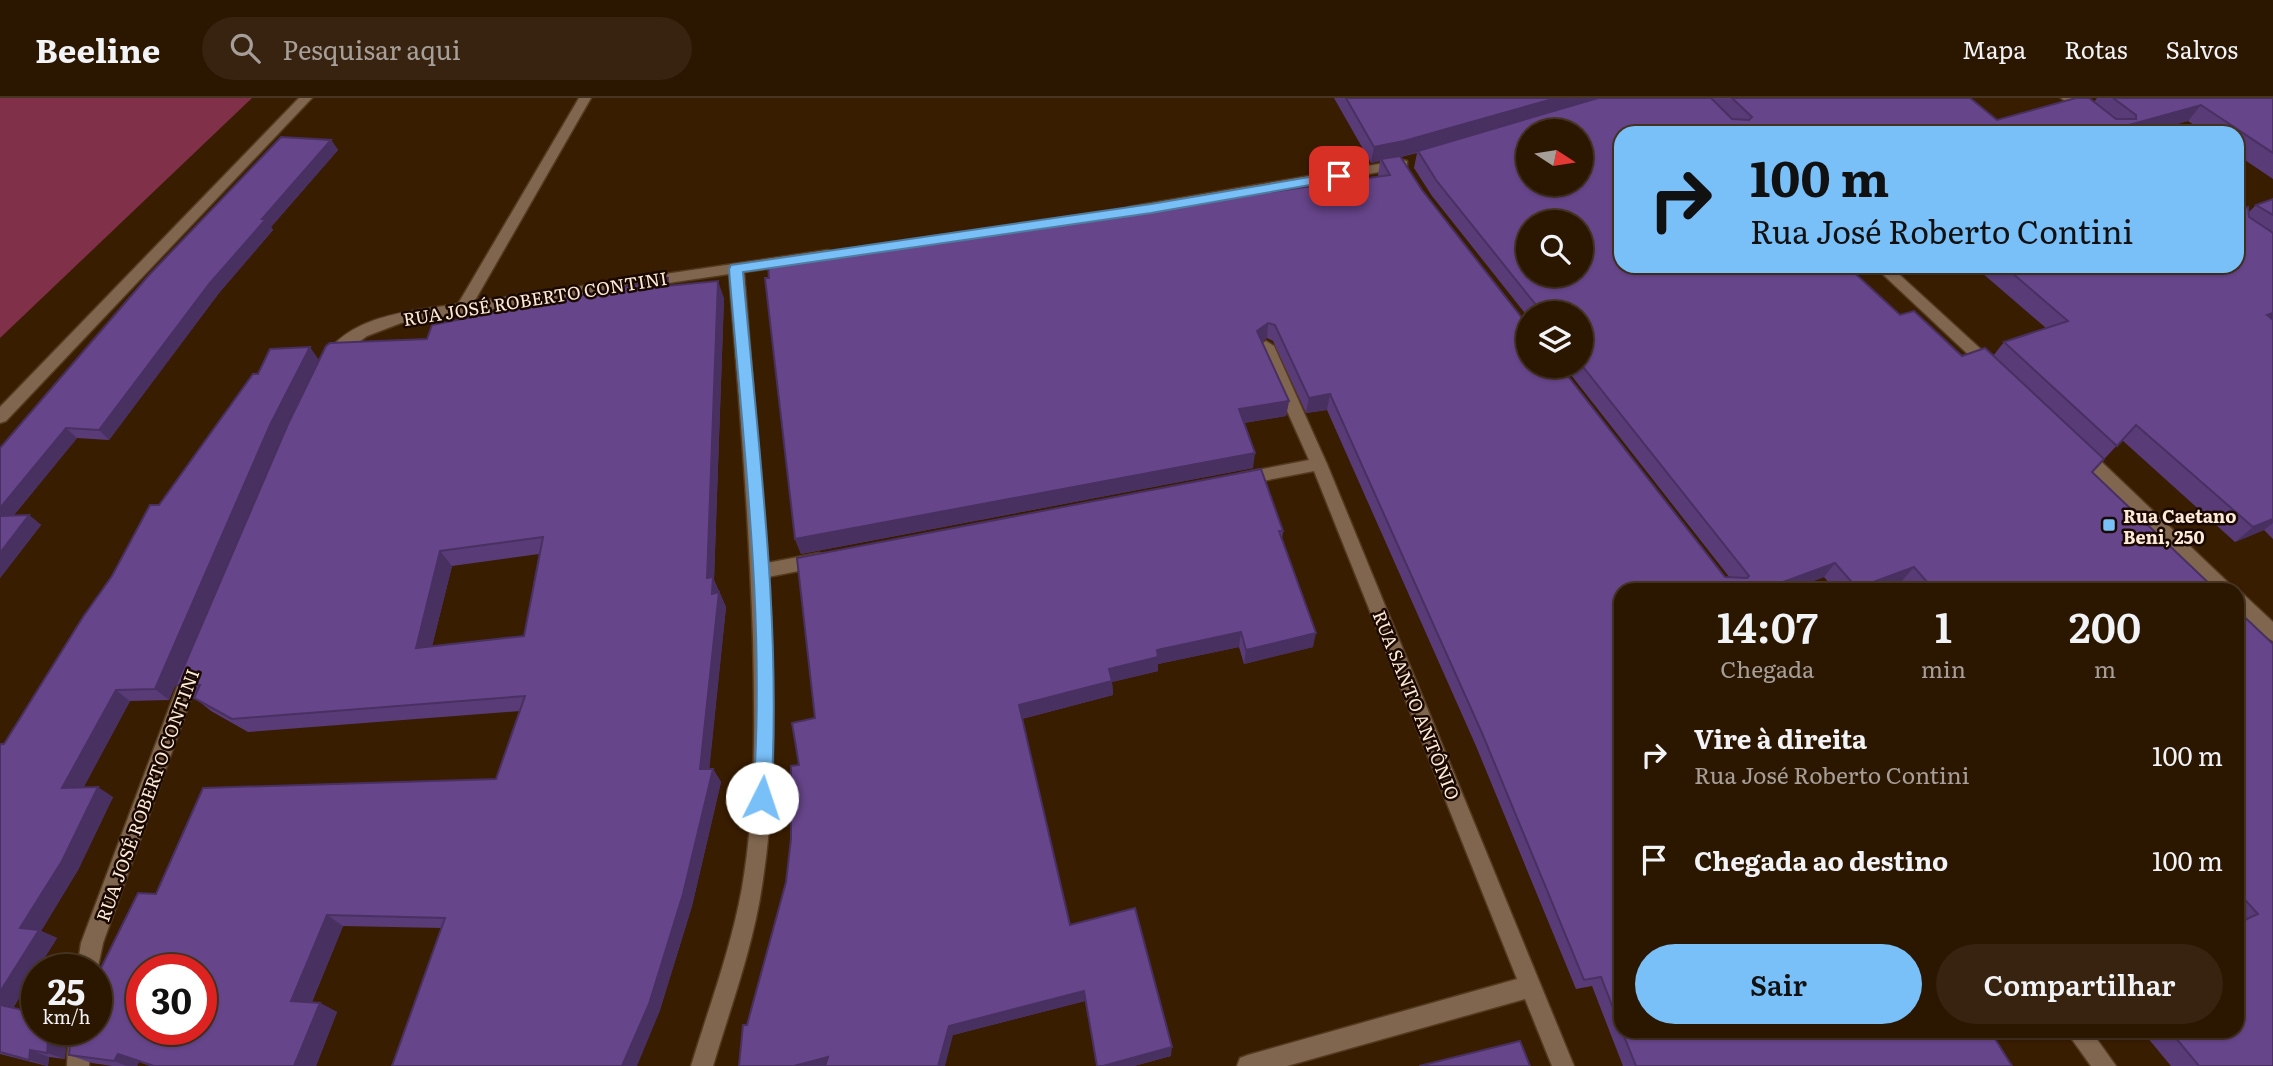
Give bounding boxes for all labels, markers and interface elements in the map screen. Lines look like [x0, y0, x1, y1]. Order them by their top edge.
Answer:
search box [202, 17, 692, 80]
text: Beeline [35, 24, 160, 73]
icon: search [226, 29, 264, 67]
text: Pesquisar aqui [282, 29, 461, 68]
text: Mapa [1962, 31, 2026, 66]
text: Rotas [2064, 31, 2128, 66]
text: Salvos [2166, 31, 2238, 66]
north arrow [1516, 119, 1592, 196]
map controls [1516, 119, 1593, 378]
text: 100 m [1750, 139, 1889, 212]
pin [1309, 146, 1369, 206]
icon: right [1635, 154, 1726, 245]
icon: arrive [1320, 157, 1358, 195]
text: Rua José Roberto Contini [1750, 206, 2133, 254]
button: search [1516, 210, 1593, 287]
street label: RUA JOSÉ ROBERTO CONTINI [401, 264, 669, 332]
button: layers [1516, 301, 1593, 378]
place label: Rua Caetano Beni, 250 [2123, 502, 2237, 550]
marker: Rua Caetano Beni, 250 [2101, 517, 2117, 533]
text: 14:07 [1717, 594, 1818, 656]
text: 1 [1935, 594, 1952, 656]
text: 200 [2069, 594, 2141, 656]
street label: RUA SANTO ANTÔNIO [1367, 606, 1467, 804]
text: Chegada [1720, 651, 1814, 685]
text: min [1921, 651, 1966, 685]
text: m [2094, 651, 2116, 685]
street label: RUA JOSÉ ROBERTO CONTINI [89, 665, 205, 925]
text: Vire à direita [1694, 718, 1867, 757]
text: 100 m [2152, 735, 2223, 774]
icon: right [1635, 736, 1673, 774]
text: Rua José Roberto Contini [1694, 757, 1969, 791]
position arrow [725, 761, 799, 835]
text: Chegada ao destino [1694, 840, 1948, 879]
text: 100 m [2152, 840, 2223, 879]
icon: arrive [1635, 841, 1673, 879]
button: Sair [1635, 944, 1922, 1024]
button: Compartilhar [1936, 944, 2223, 1024]
speed limit sign: 30 [126, 954, 217, 1045]
text: 25 [48, 964, 85, 1016]
text: km/h [43, 1003, 90, 1030]

